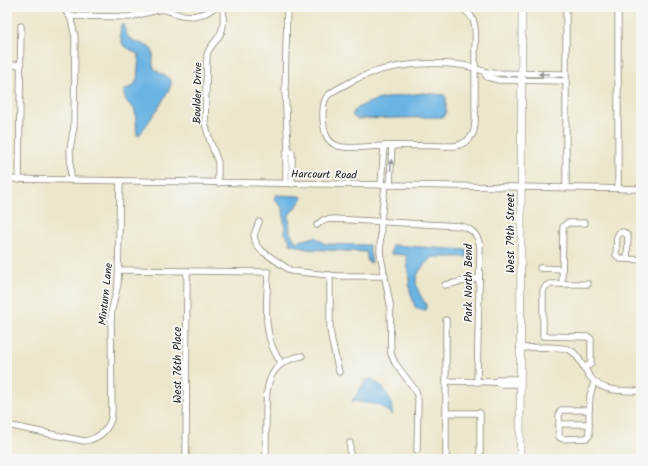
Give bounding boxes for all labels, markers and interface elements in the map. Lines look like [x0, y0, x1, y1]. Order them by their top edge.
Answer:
street label: Boulder Drive [188, 62, 208, 124]
one-way arrow [538, 70, 550, 77]
one-way arrow [387, 159, 394, 171]
street label: Harcourt Road [291, 165, 357, 185]
street label: West 79th Street [502, 192, 520, 273]
street label: Park North Bend [460, 243, 478, 322]
street label: Minturn Lane [94, 262, 118, 326]
street label: West 76th Place [169, 327, 187, 403]

